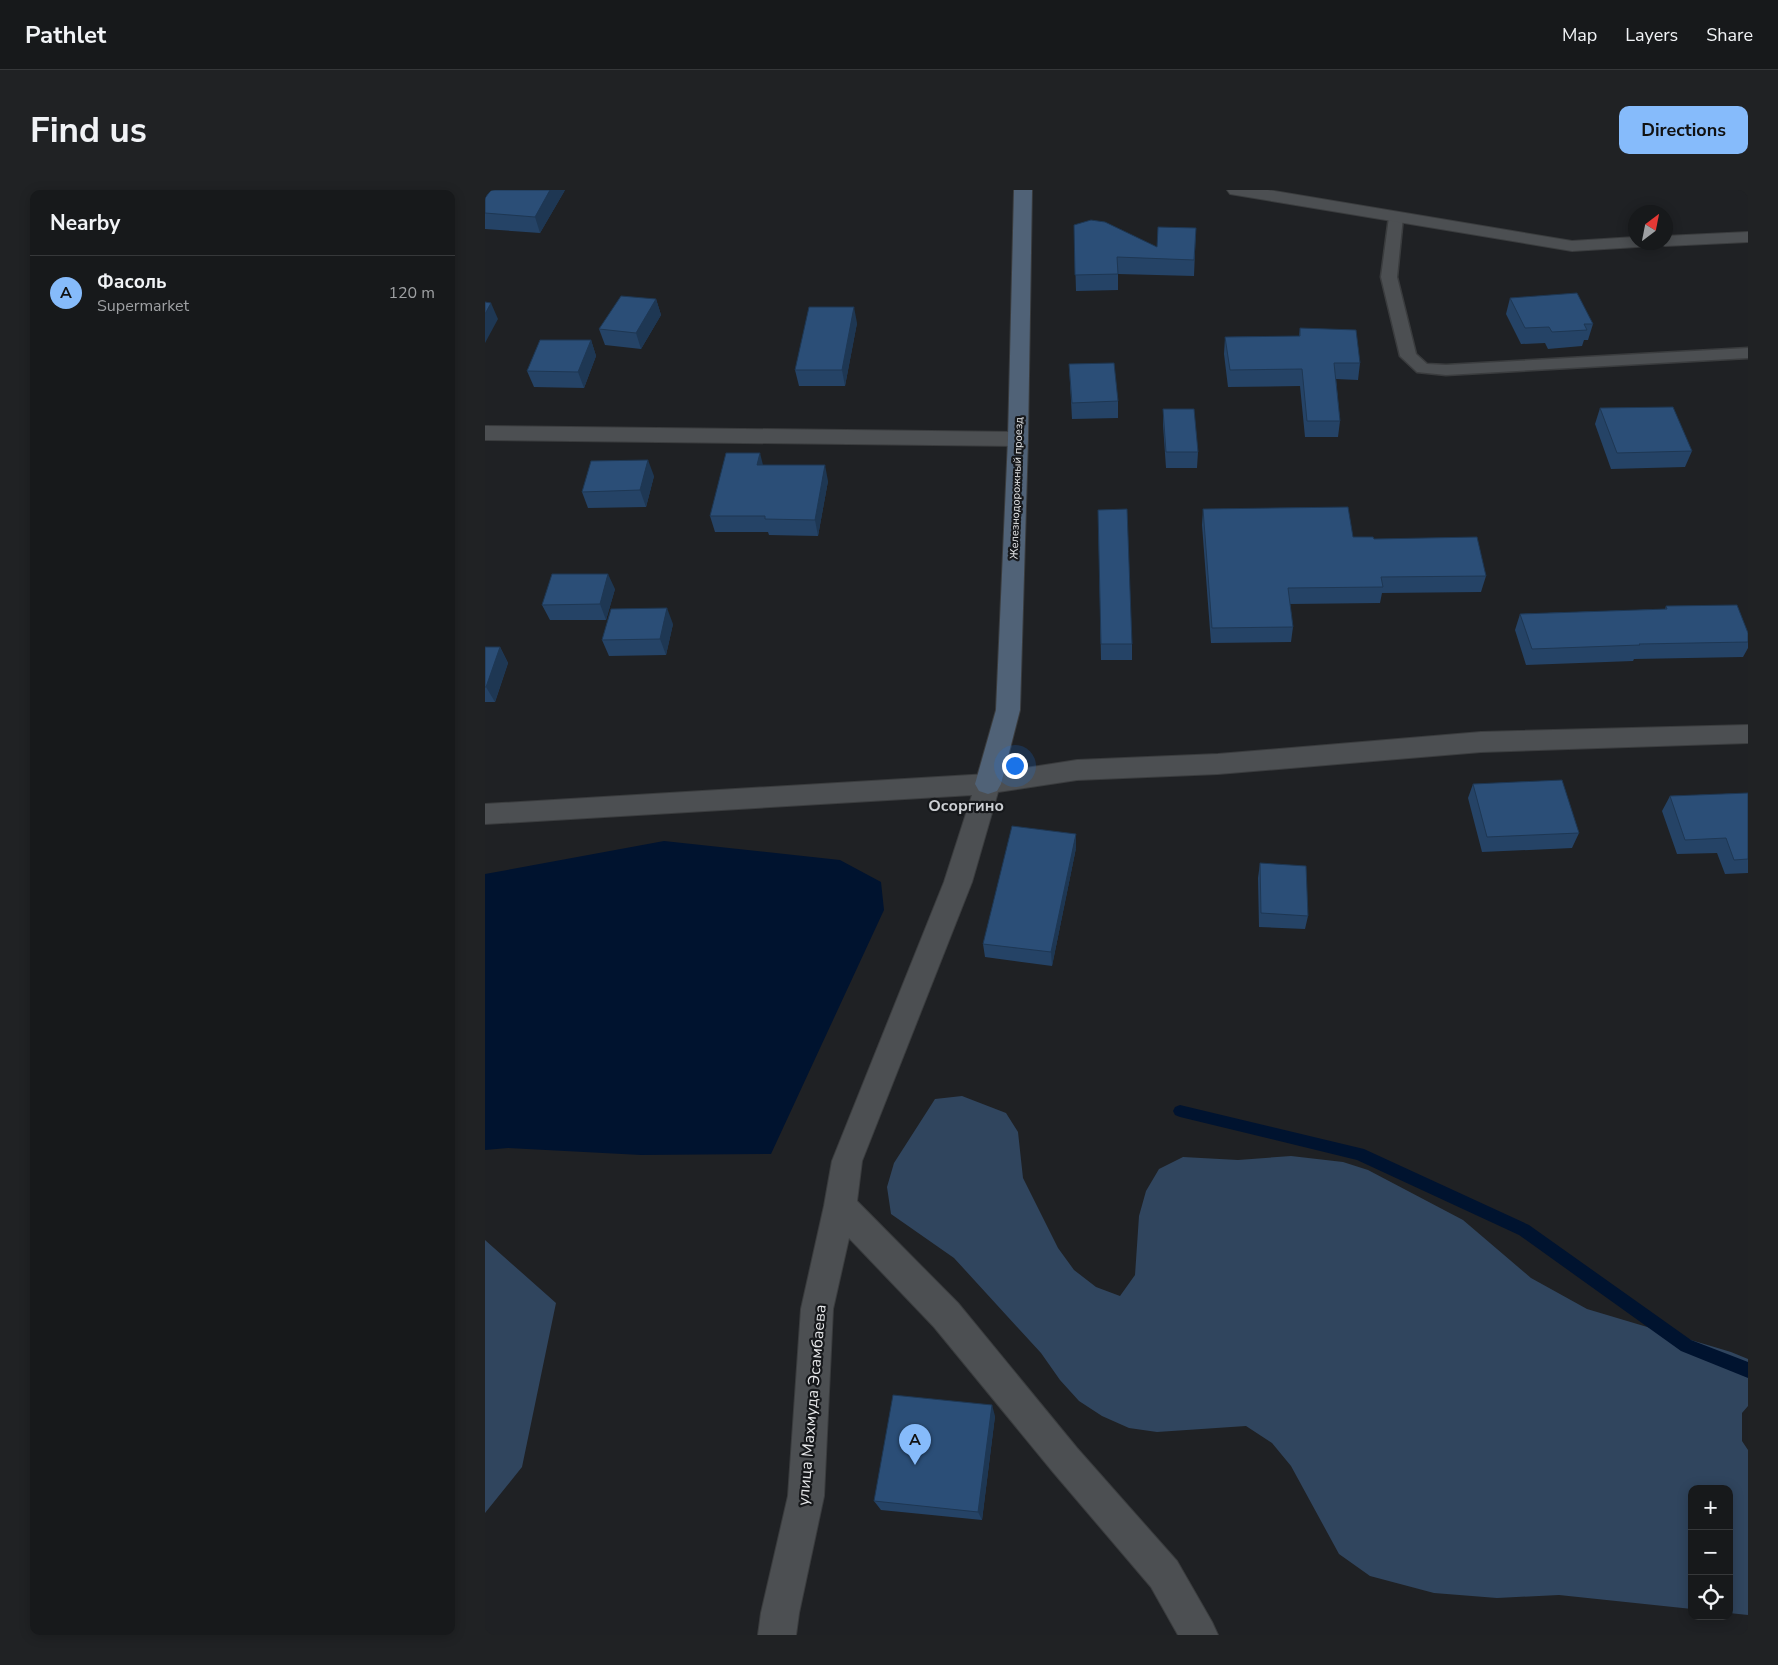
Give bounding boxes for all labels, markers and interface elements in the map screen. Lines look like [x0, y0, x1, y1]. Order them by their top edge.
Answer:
text: Pathlet [25, 19, 106, 51]
text: Map [1562, 23, 1597, 47]
text: Layers [1625, 23, 1678, 47]
text: Share [1706, 23, 1753, 47]
button: Directions [1619, 106, 1748, 154]
text: Find us [30, 107, 147, 154]
north arrow [1628, 205, 1673, 250]
text: Nearby [50, 209, 120, 237]
text: Фасоль [97, 269, 167, 295]
text: A [60, 282, 72, 304]
text: 120 m [388, 282, 435, 304]
text: Supermarket [97, 295, 189, 317]
street label: Железнодорожный проезд [1007, 416, 1026, 559]
your location [1002, 753, 1028, 779]
district label: Осоргино [928, 795, 1004, 817]
street label: улица Махмуда Эсамбаева [792, 1304, 832, 1507]
pin: A [899, 1424, 931, 1465]
map controls [1688, 1485, 1733, 1620]
button: + [1688, 1485, 1733, 1530]
button: − [1688, 1530, 1733, 1575]
button: locate [1688, 1575, 1733, 1620]

